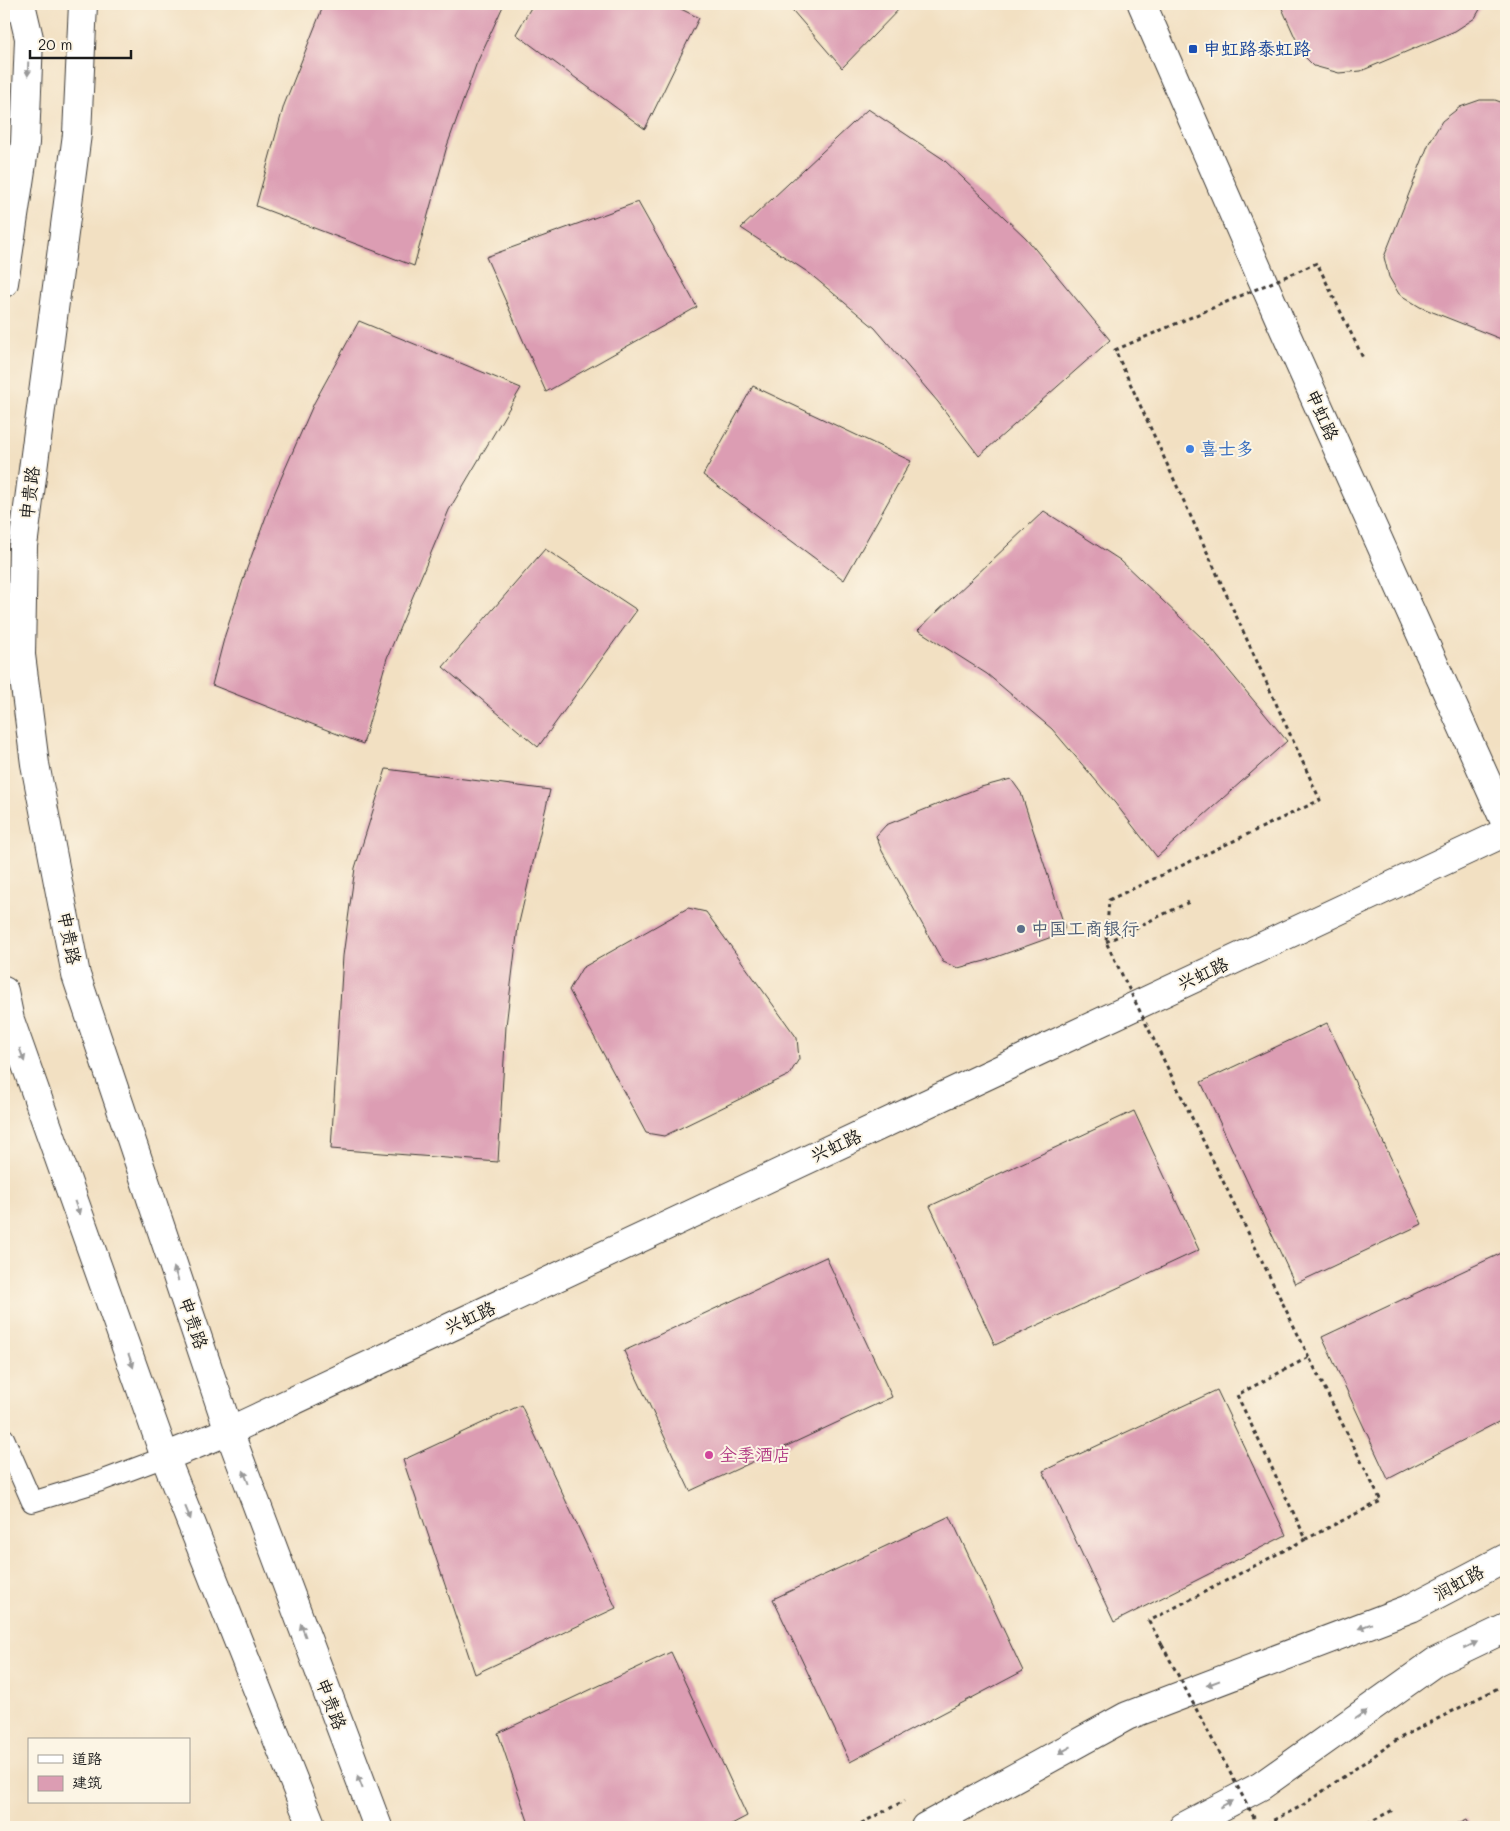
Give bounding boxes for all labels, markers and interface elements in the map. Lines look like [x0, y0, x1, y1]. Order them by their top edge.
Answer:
scale bar [30, 28, 131, 60]
text: 20 m [38, 34, 72, 54]
place label: 申虹路泰虹路 [1203, 36, 1311, 60]
marker: 申虹路泰虹路 [1187, 43, 1199, 55]
one-way arrow [24, 61, 32, 77]
street label: 申虹路 [1301, 385, 1345, 444]
place label: 喜士多 [1200, 436, 1254, 460]
marker: 喜士多 [1184, 443, 1196, 455]
street label: 申贵路 [14, 465, 44, 521]
street label: 申贵路 [53, 909, 87, 967]
place label: 中国工商银行 [1031, 916, 1139, 940]
marker: 中国工商银行 [1015, 923, 1027, 935]
street label: 兴虹路 [1173, 951, 1232, 995]
one-way arrow [18, 1048, 26, 1063]
street label: 兴虹路 [806, 1123, 865, 1167]
one-way arrow [73, 1201, 81, 1216]
one-way arrow [172, 1266, 180, 1281]
street label: 申贵路 [174, 1293, 214, 1352]
street label: 兴虹路 [440, 1295, 499, 1339]
one-way arrow [127, 1354, 135, 1369]
place label: 全季酒店 [719, 1442, 791, 1466]
marker: 全季酒店 [703, 1449, 715, 1461]
one-way arrow [242, 1470, 249, 1485]
one-way arrow [184, 1506, 192, 1521]
street label: 润虹路 [1429, 1559, 1488, 1605]
one-way arrow [299, 1622, 306, 1637]
one-way arrow [1358, 1622, 1372, 1630]
one-way arrow [1464, 1641, 1478, 1649]
street label: 申贵路 [311, 1674, 353, 1733]
one-way arrow [1205, 1679, 1220, 1687]
one-way arrow [1354, 1710, 1368, 1720]
legend [28, 1738, 190, 1804]
one-way arrow [1058, 1746, 1073, 1754]
text: 道路 [72, 1748, 102, 1768]
text: 建筑 [72, 1772, 102, 1792]
one-way arrow [356, 1774, 363, 1789]
one-way arrow [1219, 1800, 1233, 1809]

